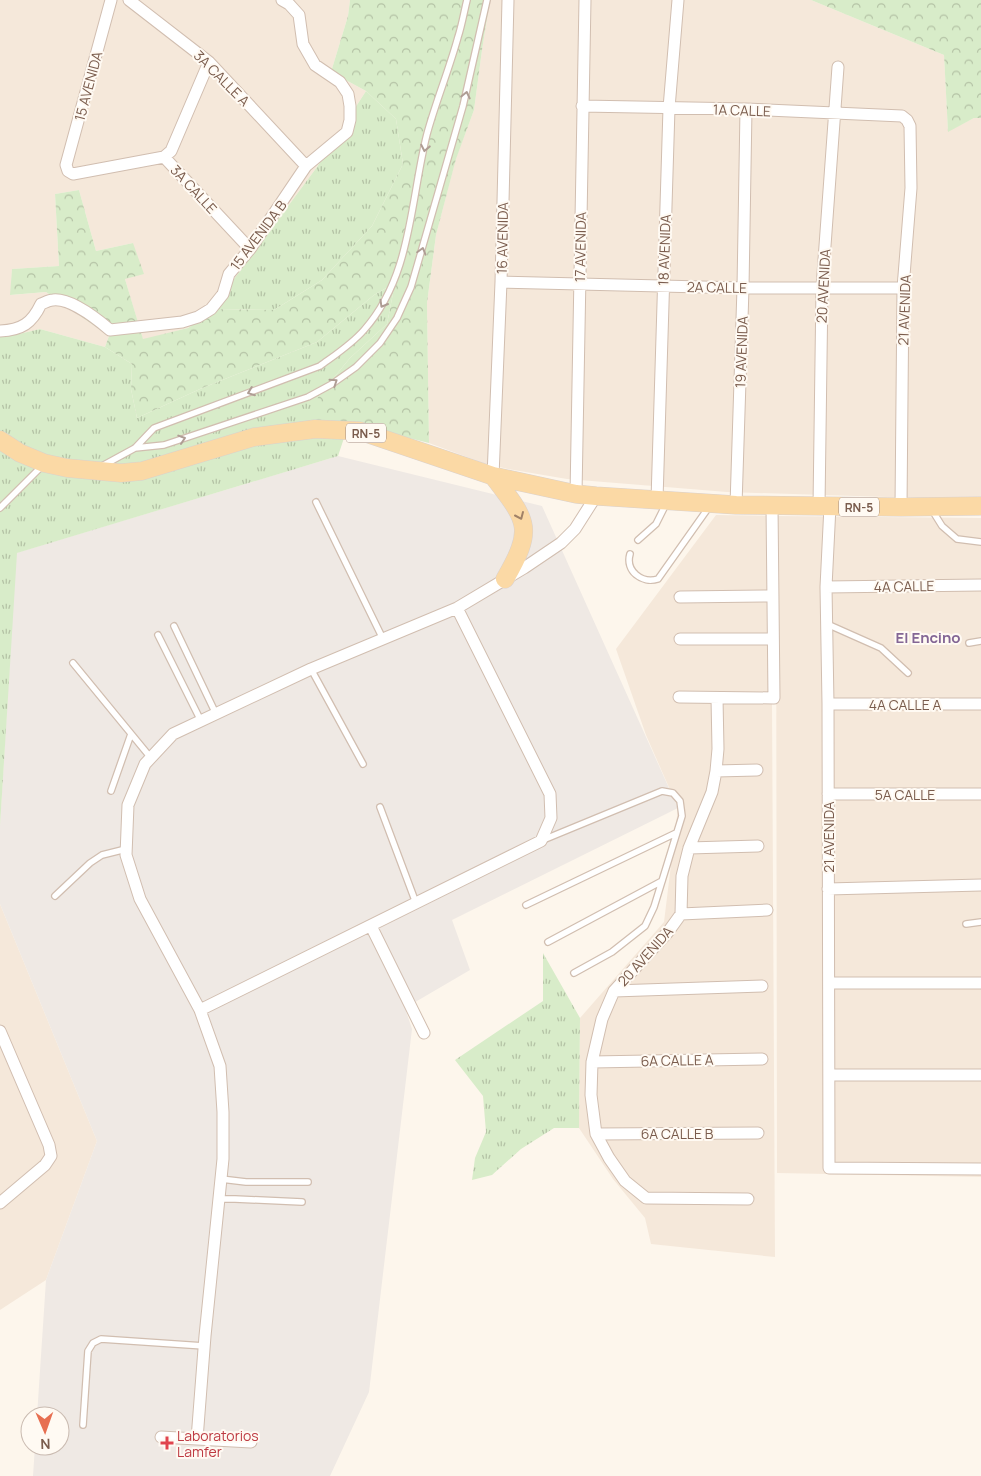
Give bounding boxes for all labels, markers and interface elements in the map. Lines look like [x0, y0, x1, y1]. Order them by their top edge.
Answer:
street label: 3A CALLE A [190, 46, 254, 110]
street label: 15 AVENIDA [70, 49, 106, 123]
one-way arrow [460, 90, 471, 99]
street label: 1A CALLE [713, 99, 771, 121]
one-way arrow [420, 143, 430, 152]
street label: 3A CALLE [166, 160, 222, 218]
street label: 15 AVENIDA B [225, 196, 291, 274]
street label: 16 AVENIDA [492, 202, 512, 274]
street label: 17 AVENIDA [570, 211, 590, 282]
street label: 18 AVENIDA [653, 214, 675, 286]
one-way arrow [416, 248, 426, 256]
street label: 20 AVENIDA [812, 248, 834, 324]
street label: 21 AVENIDA [893, 274, 915, 346]
street label: 2A CALLE [687, 277, 747, 297]
one-way arrow [379, 298, 389, 307]
street label: 19 AVENIDA [730, 316, 752, 388]
one-way arrow [329, 379, 338, 389]
one-way arrow [248, 386, 256, 396]
road number: RN-5 [346, 423, 386, 442]
one-way arrow [178, 435, 186, 445]
road number: RN-5 [839, 498, 879, 516]
one-way arrow [514, 511, 525, 520]
street label: 4A CALLE [873, 576, 935, 596]
district label: El Encino [895, 627, 961, 648]
street label: 4A CALLE A [869, 695, 941, 714]
street label: 5A CALLE [875, 785, 935, 804]
street label: 21 AVENIDA [819, 801, 838, 873]
street label: 20 AVENIDA [613, 922, 677, 990]
street label: 6A CALLE A [640, 1050, 714, 1070]
street label: 6A CALLE B [641, 1124, 714, 1143]
north arrow [20, 1406, 70, 1456]
place label: Laboratorios Lamfer [177, 1426, 259, 1461]
text: N [40, 1435, 51, 1454]
marker: Laboratorios Lamfer [161, 1437, 173, 1449]

